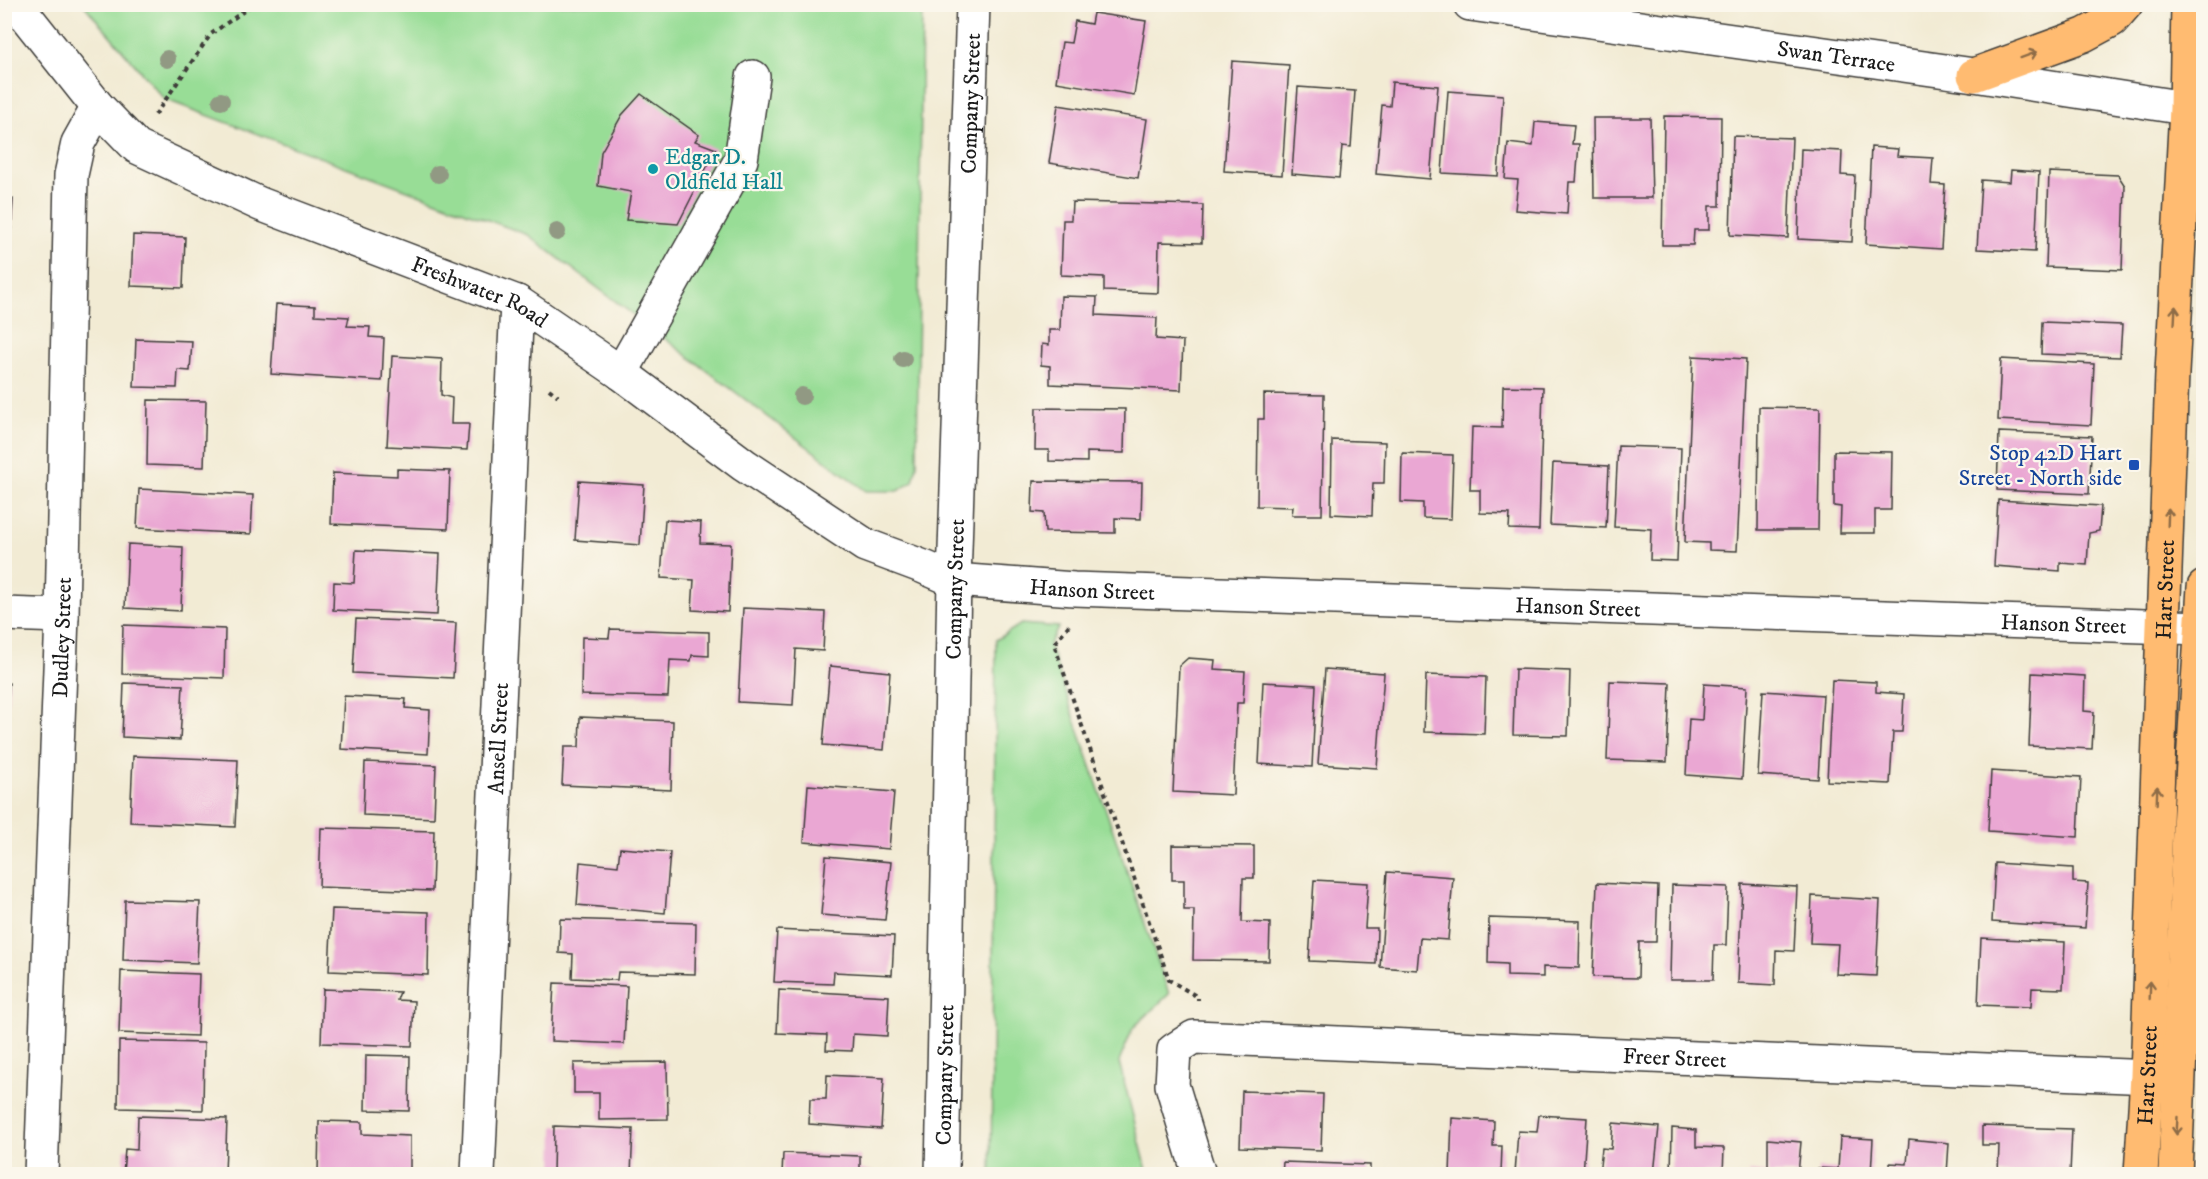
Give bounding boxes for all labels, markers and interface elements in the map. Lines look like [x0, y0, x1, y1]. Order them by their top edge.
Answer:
street label: Company Street [955, 33, 987, 174]
street label: Swan Terrace [1775, 35, 1897, 79]
one-way arrow [2019, 49, 2038, 60]
place label: Edgar D. Oldfield Hall [665, 144, 783, 196]
marker: Edgar D. Oldfield Hall [646, 162, 660, 176]
street label: Freshwater Road [408, 251, 553, 334]
one-way arrow [2170, 305, 2181, 325]
place label: Stop 42D Hart Street - North side [1959, 440, 2122, 492]
marker: Stop 42D Hart Street - North side [2127, 458, 2141, 472]
one-way arrow [2162, 507, 2173, 527]
street label: Company Street [940, 518, 971, 660]
street label: Hart Street [2151, 539, 2181, 640]
street label: Hanson Street [1028, 574, 1155, 607]
street label: Dudley Street [47, 577, 78, 698]
street label: Hanson Street [1515, 592, 1641, 624]
street label: Hanson Street [2000, 609, 2127, 640]
street label: Ansell Street [483, 682, 515, 795]
one-way arrow [2152, 786, 2163, 806]
one-way arrow [2144, 981, 2156, 1001]
street label: Company Street [931, 1004, 960, 1146]
street label: Hart Street [2132, 1025, 2164, 1126]
street label: Freer Street [1622, 1043, 1727, 1074]
one-way arrow [2172, 1116, 2183, 1136]

